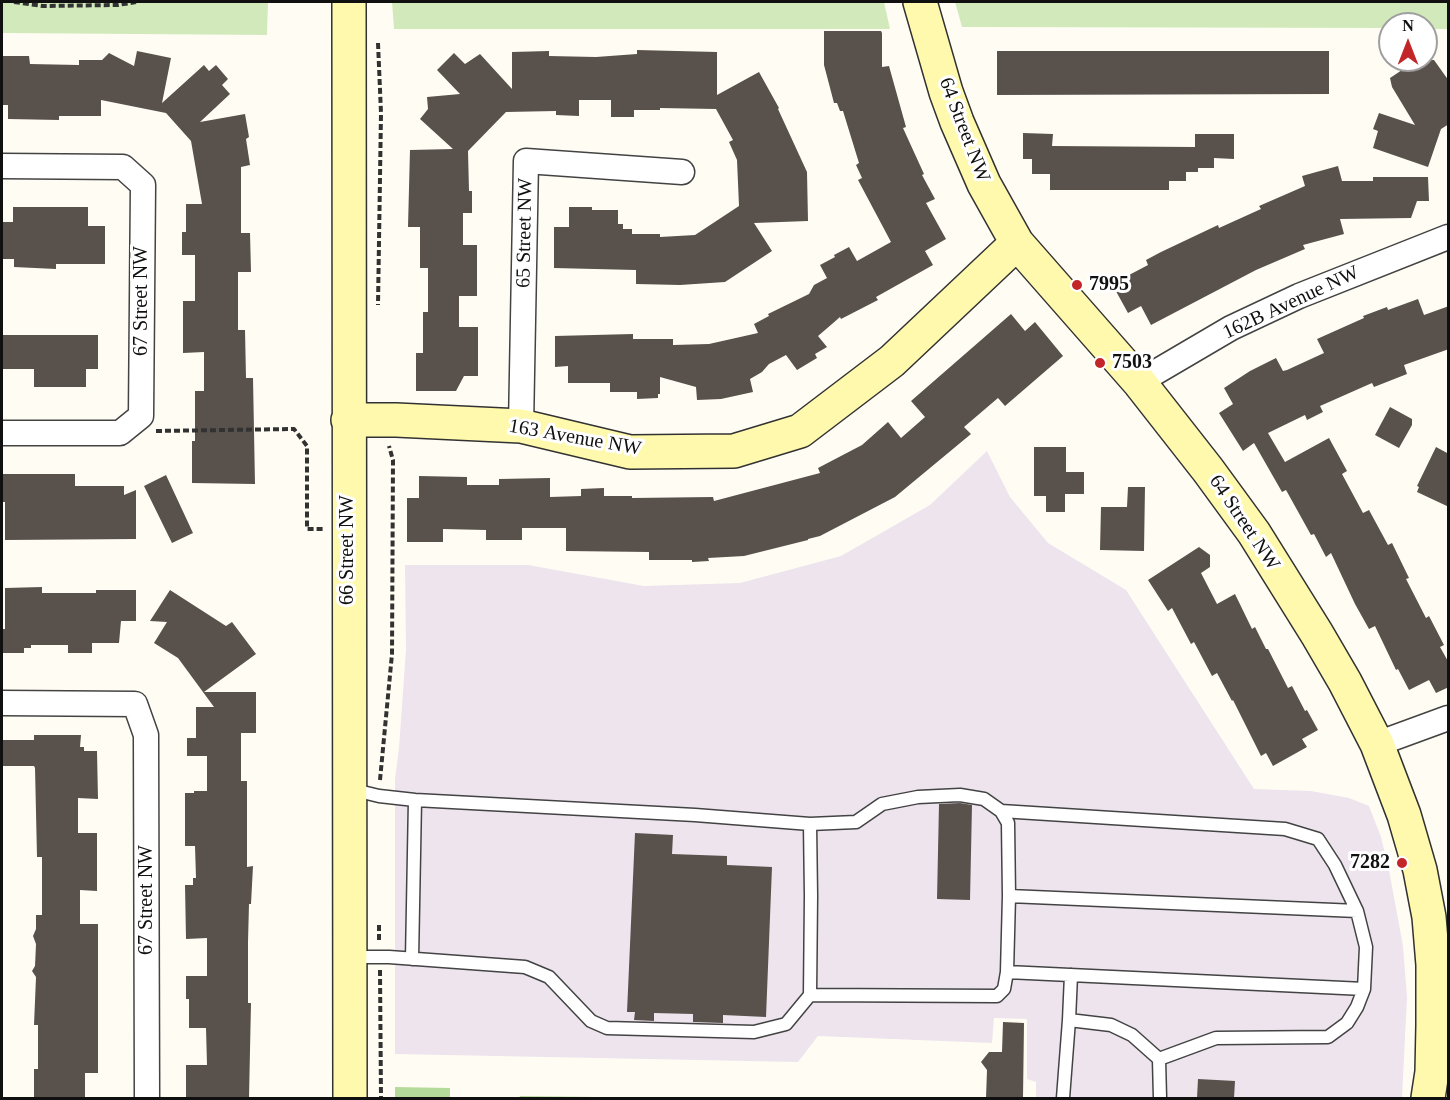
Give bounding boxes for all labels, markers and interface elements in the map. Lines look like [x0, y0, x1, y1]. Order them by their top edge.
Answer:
north arrow [1378, 12, 1438, 72]
text: N [1402, 17, 1414, 34]
street label: 64 Street NW [933, 74, 995, 186]
street label: 65 Street NW [512, 178, 538, 288]
street label: 67 Street NW [130, 246, 154, 356]
street label: 162B Avenue NW [1219, 261, 1363, 345]
place label: 7995 [1089, 273, 1129, 297]
marker: 7995 [1070, 278, 1084, 292]
place label: 7503 [1112, 351, 1152, 375]
marker: 7503 [1093, 356, 1107, 370]
street label: 163 Avenue NW [507, 415, 643, 461]
street label: 64 Street NW [1203, 471, 1285, 575]
street label: 66 Street NW [336, 495, 360, 605]
street label: 67 Street NW [135, 845, 159, 955]
place label: 7282 [1350, 851, 1390, 875]
marker: 7282 [1395, 856, 1409, 870]

